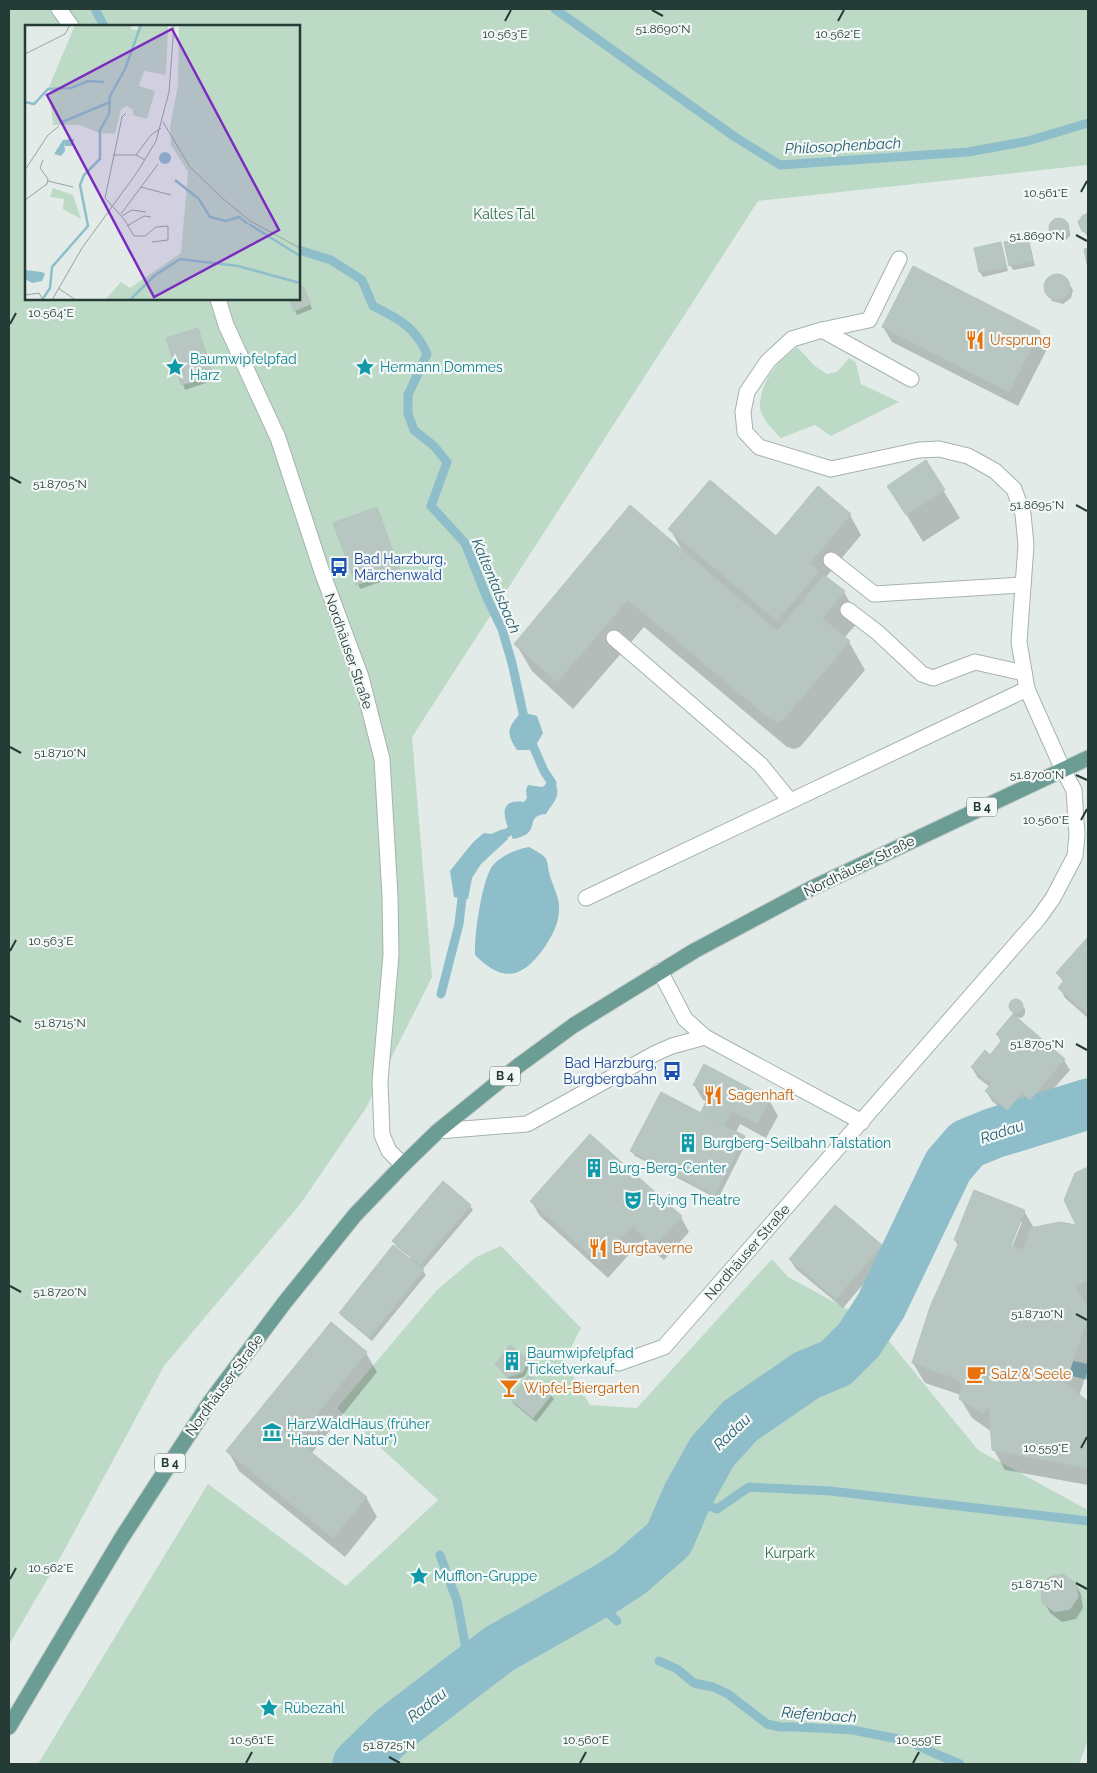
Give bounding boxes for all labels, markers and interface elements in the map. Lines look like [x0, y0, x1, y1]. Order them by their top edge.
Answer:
text: 51.8690°N [636, 22, 690, 36]
inset map [25, 25, 300, 300]
text: 10.563°E [482, 27, 528, 41]
text: 10.562°E [815, 27, 861, 41]
water label: Philosophenbach [784, 134, 902, 158]
text: 10.561°E [1024, 186, 1068, 200]
park label: Kaltes Tal [473, 206, 535, 222]
text: 51.8690°N [1010, 229, 1064, 243]
text: 10.564°E [28, 306, 74, 320]
restaurant icon: Ursprung [964, 329, 986, 351]
place label: Ursprung [990, 332, 1051, 348]
place label: Baumwipfelpfad Harz [190, 351, 297, 383]
place icon: Baumwipfelpfad Harz [164, 356, 186, 378]
place icon: Hermann Dommes [354, 356, 376, 378]
place label: Hermann Dommes [380, 359, 503, 375]
text: 51.8705°N [33, 477, 87, 491]
text: 51.8695°N [1010, 498, 1064, 512]
water label: Kaltentalsbach [468, 536, 524, 636]
place label: Bad Harzburg, Märchenwald [354, 551, 446, 583]
bus stop icon: Bad Harzburg, Märchenwald [328, 556, 350, 578]
street label: Nordhäuser Straße [322, 591, 376, 711]
text: 51.8710°N [34, 746, 86, 760]
text: 51.8700°N [1010, 768, 1064, 782]
road number: B 4 [967, 798, 997, 816]
text: 10.560°E [1023, 813, 1069, 827]
street label: Nordhäuser Straße [801, 832, 917, 900]
text: 10.563°E [28, 934, 74, 948]
text: 51.8715°N [34, 1016, 86, 1030]
text: 51.8705°N [1010, 1037, 1064, 1051]
place label: Bad Harzburg, Burgbergbahn [563, 1055, 657, 1087]
bus stop icon: Bad Harzburg, Burgbergbahn [661, 1060, 683, 1082]
road number: B 4 [490, 1066, 520, 1086]
restaurant icon: Sagenhaft [702, 1084, 724, 1106]
place label: Sagenhaft [728, 1087, 795, 1103]
water label: Radau [978, 1116, 1026, 1147]
building icon: Burgberg-Seilbahn Talstation [677, 1132, 699, 1154]
place label: Burgberg-Seilbahn Talstation [703, 1135, 891, 1151]
building icon: Burg-Berg-Center [583, 1157, 605, 1179]
place label: Burg-Berg-Center [609, 1160, 726, 1176]
theatre icon: Flying Theatre [622, 1189, 644, 1211]
place label: Flying Theatre [648, 1192, 741, 1208]
street label: Nordhäuser Straße [701, 1201, 793, 1303]
restaurant icon: Burgtaverne [587, 1237, 609, 1259]
place label: Burgtaverne [613, 1240, 693, 1256]
text: 51.8720°N [33, 1285, 87, 1299]
text: 51.8710°N [1011, 1307, 1063, 1321]
street label: Nordhäuser Straße [182, 1331, 266, 1439]
place label: Baumwipfelpfad Ticketverkauf [527, 1345, 634, 1377]
building icon: Baumwipfelpfad Ticketverkauf [501, 1350, 523, 1372]
cafe icon: Salz & Seele [965, 1363, 987, 1385]
place label: Salz & Seele [991, 1366, 1071, 1382]
bar icon: Wipfel-Biergarten [498, 1377, 520, 1399]
place label: Wipfel-Biergarten [524, 1380, 640, 1396]
water label: Radau [710, 1410, 755, 1454]
place label: HarzWaldHaus (früher "Haus der Natur") [287, 1416, 430, 1448]
museum icon: HarzWaldHaus (früher "Haus der Natur") [261, 1421, 283, 1443]
text: 10.559°E [1024, 1441, 1068, 1455]
road number: B 4 [155, 1454, 185, 1472]
park label: Kurpark [765, 1545, 816, 1561]
text: 10.562°E [28, 1561, 74, 1575]
place icon: Mufflon-Gruppe [408, 1565, 430, 1587]
place label: Mufflon-Gruppe [434, 1568, 537, 1584]
text: 51.8715°N [1011, 1577, 1063, 1591]
water label: Radau [404, 1684, 451, 1726]
place icon: Rübezahl [258, 1697, 280, 1719]
place label: Rübezahl [284, 1700, 345, 1716]
water label: Riefenbach [781, 1703, 857, 1727]
text: 10.561°E [230, 1733, 274, 1747]
text: 10.560°E [563, 1733, 609, 1747]
text: 10.559°E [897, 1733, 941, 1747]
text: 51.8725°N [363, 1738, 415, 1752]

